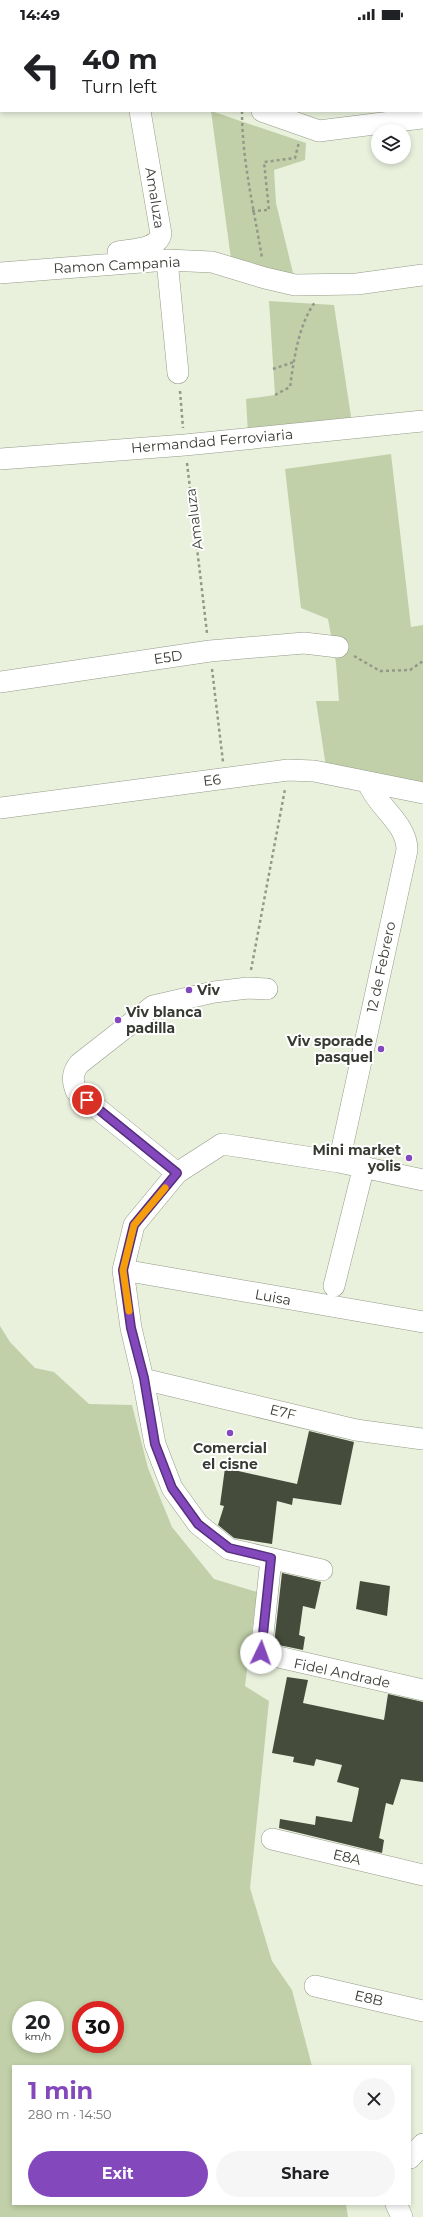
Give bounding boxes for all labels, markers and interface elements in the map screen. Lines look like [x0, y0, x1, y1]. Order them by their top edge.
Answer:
text: 14:49 [20, 5, 60, 24]
text: 40 m [82, 42, 158, 76]
icon: left [16, 44, 68, 96]
text: Turn left [82, 76, 157, 98]
map controls [371, 124, 411, 164]
button: layers [371, 124, 411, 164]
street label: Amaluza [141, 166, 169, 230]
street label: Ramon Campania [53, 253, 181, 277]
street label: Hermandad Ferroviaria [130, 425, 294, 457]
street label: Amaluza [181, 487, 207, 551]
street label: E5D [153, 646, 183, 668]
street label: E6 [202, 770, 222, 790]
street label: 12 de Febrero [363, 919, 400, 1014]
place label: Viv [196, 981, 221, 999]
marker: Viv [184, 985, 194, 995]
place label: Viv blanca padilla [125, 1003, 202, 1037]
marker: Viv blanca padilla [113, 1015, 123, 1025]
place label: Viv sporade pasquel [286, 1032, 373, 1066]
marker: Viv sporade pasquel [376, 1044, 386, 1054]
pin [70, 1083, 104, 1117]
icon: arrive [76, 1089, 98, 1111]
place label: Mini market yolis [312, 1141, 402, 1175]
marker: Mini market yolis [404, 1153, 414, 1163]
street label: Luisa [254, 1285, 292, 1309]
street label: E7F [268, 1400, 298, 1424]
marker: Comercial el cisne [225, 1428, 235, 1438]
place label: Comercial el cisne [193, 1439, 267, 1473]
position arrow [240, 1632, 282, 1674]
street label: Fidel Andrade [292, 1654, 392, 1692]
street label: E8A [331, 1845, 364, 1869]
street label: E8B [353, 1986, 385, 2010]
speed limit sign: 30 [72, 2001, 124, 2053]
text: 20 [25, 2010, 51, 2034]
text: km/h [25, 2030, 51, 2043]
text: 1 min [28, 2076, 93, 2105]
button: close [353, 2078, 395, 2120]
text: 280 m · 14:50 [28, 2106, 112, 2122]
button: Exit [28, 2151, 208, 2197]
button: Share [216, 2151, 395, 2197]

